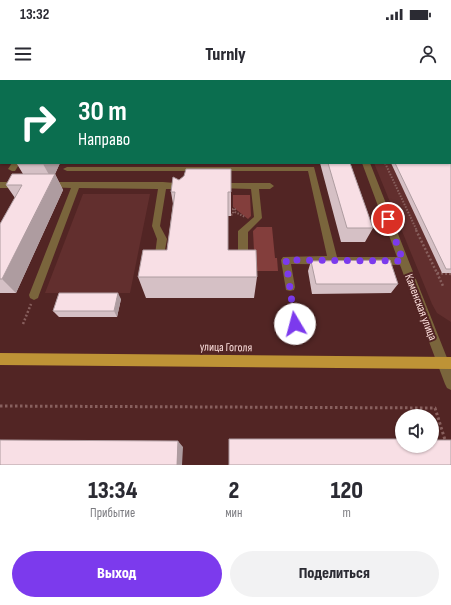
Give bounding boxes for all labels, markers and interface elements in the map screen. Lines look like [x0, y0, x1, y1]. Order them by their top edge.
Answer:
text: 13:32 [20, 5, 49, 24]
icon: menu [12, 43, 34, 65]
icon: person [417, 43, 439, 65]
text: Turnly [205, 44, 246, 65]
text: 30 m [78, 95, 127, 128]
icon: right [12, 96, 64, 148]
text: Направо [78, 129, 130, 150]
pin [371, 202, 405, 236]
icon: arrive [377, 208, 399, 230]
street label: Каменская улица [401, 272, 440, 343]
position arrow [274, 303, 316, 345]
street label: улица Гоголя [200, 340, 253, 355]
map controls [395, 409, 439, 453]
button: sound [395, 409, 439, 453]
text: 13:34 [88, 476, 137, 505]
text: 2 [228, 476, 239, 505]
text: 120 [330, 476, 363, 505]
text: Прибытие [90, 505, 135, 521]
text: мин [225, 505, 242, 521]
text: m [343, 505, 351, 521]
button: Выход [12, 551, 222, 597]
button: Поделиться [230, 551, 439, 597]

